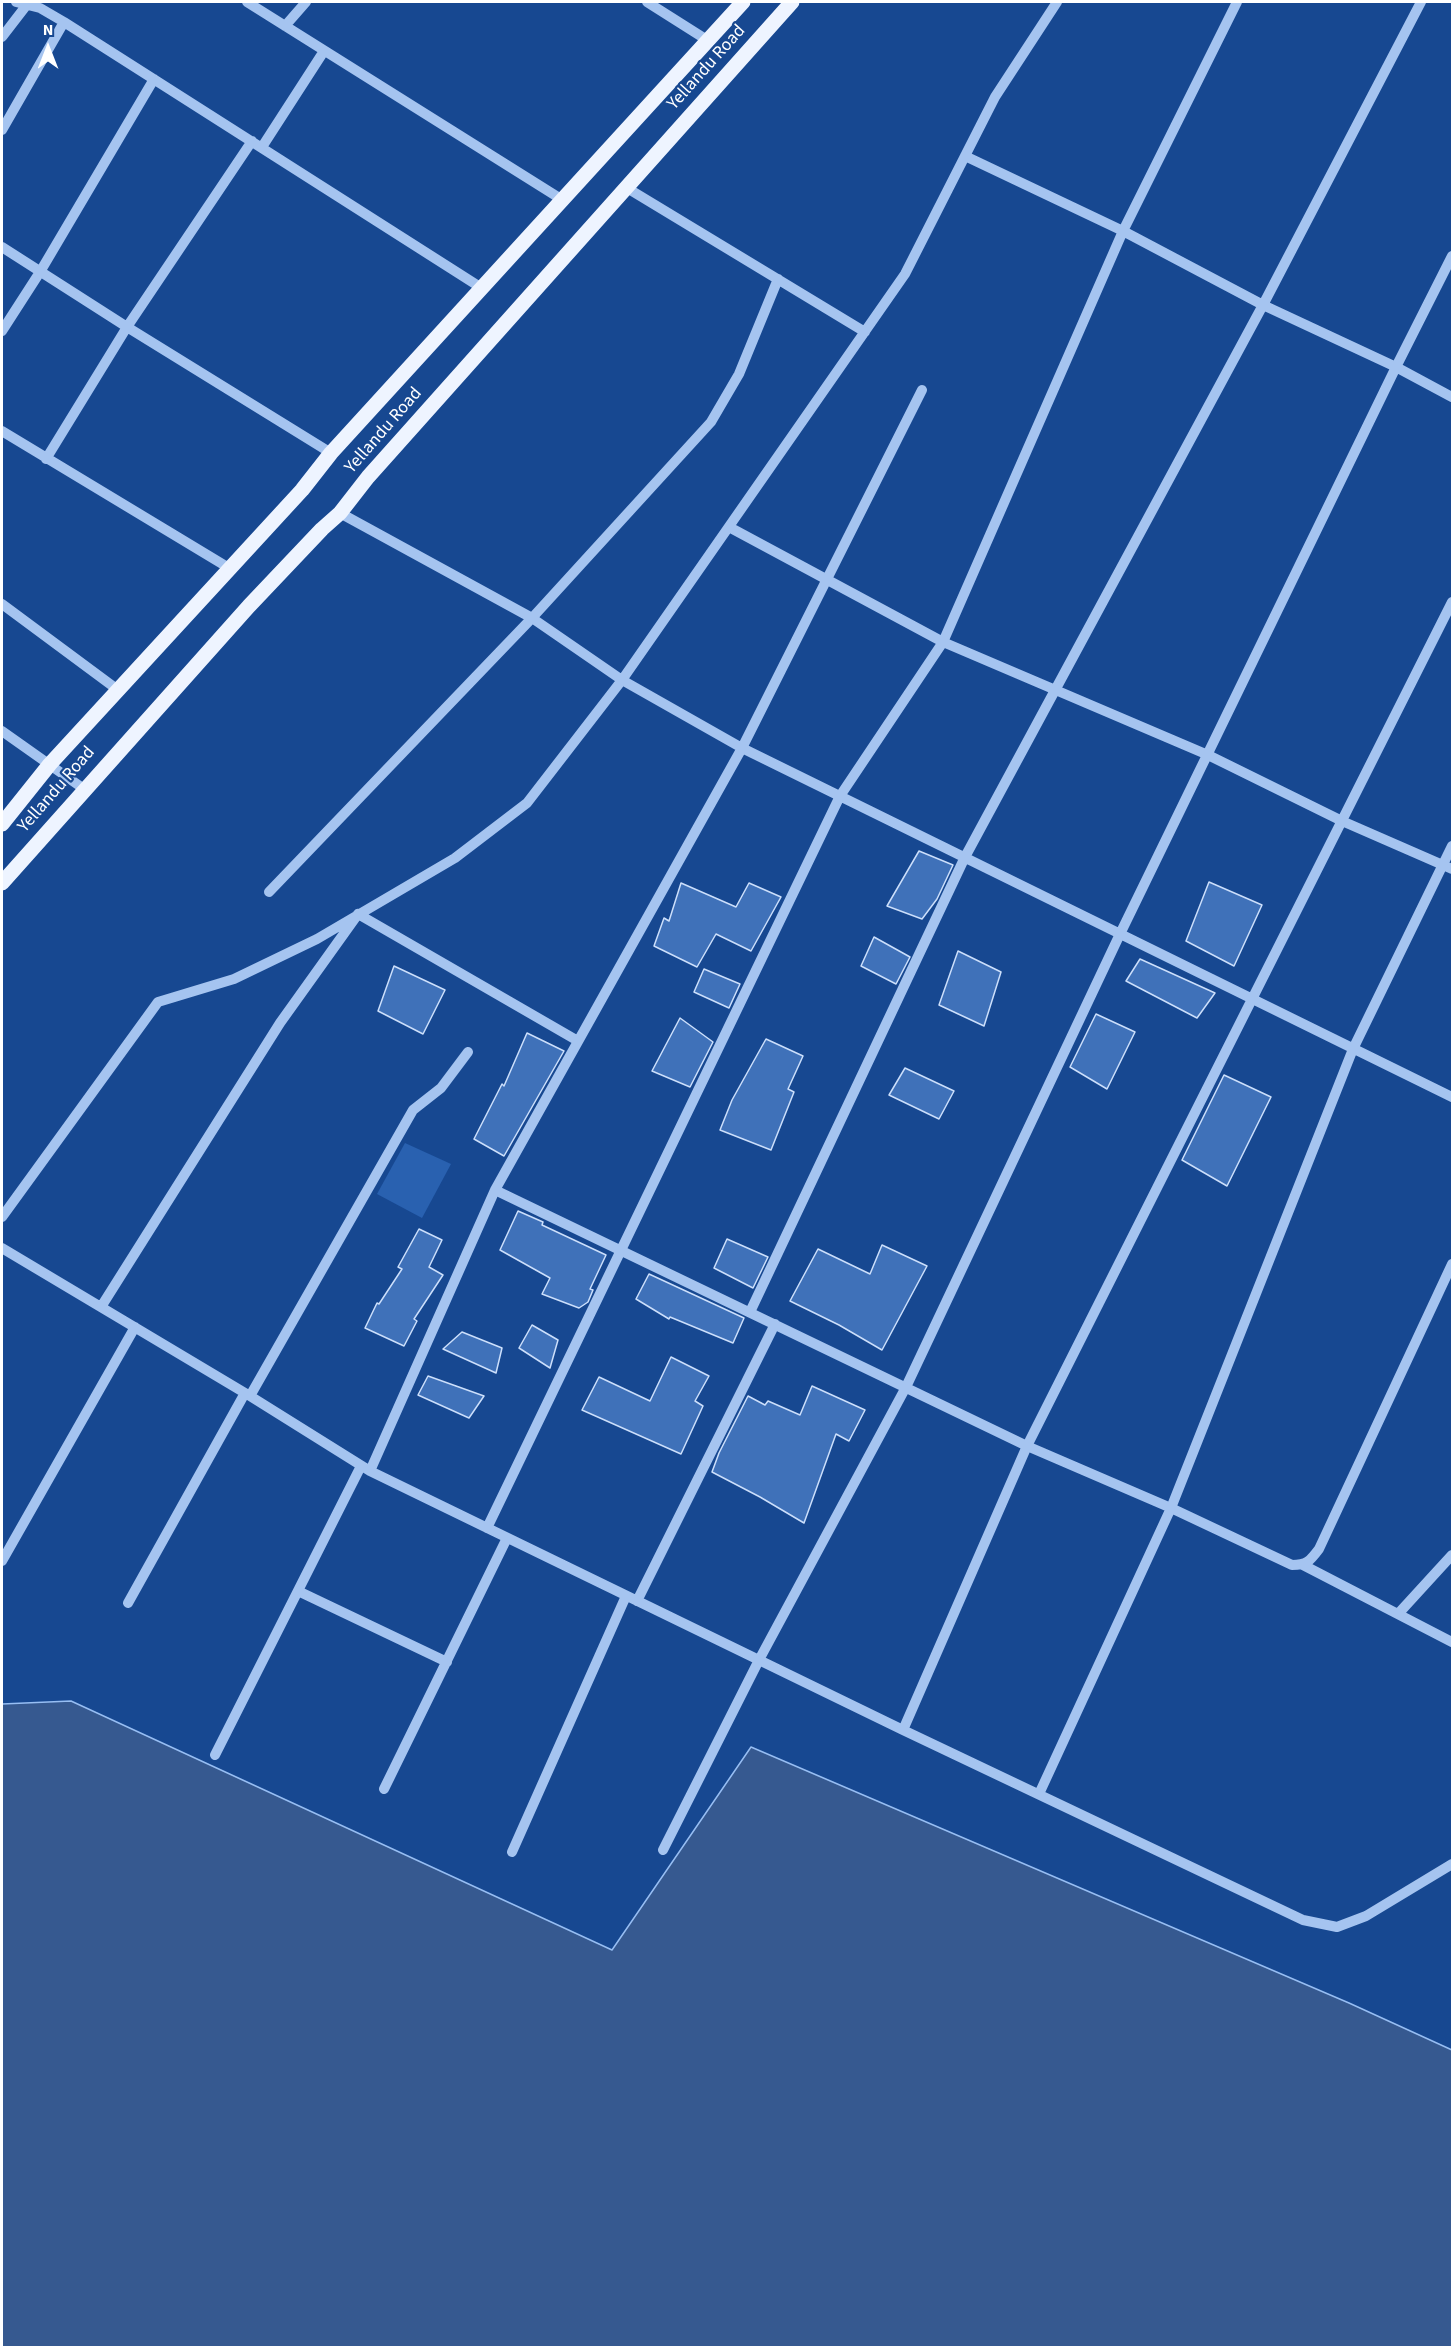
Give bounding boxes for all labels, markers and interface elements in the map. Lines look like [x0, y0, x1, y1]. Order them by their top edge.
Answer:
north arrow [18, 18, 78, 78]
text: N [43, 19, 53, 41]
street label: Yellandu Road [663, 21, 751, 115]
street label: Yellandu Road [341, 384, 427, 478]
street label: Yellandu Road [14, 743, 100, 837]

